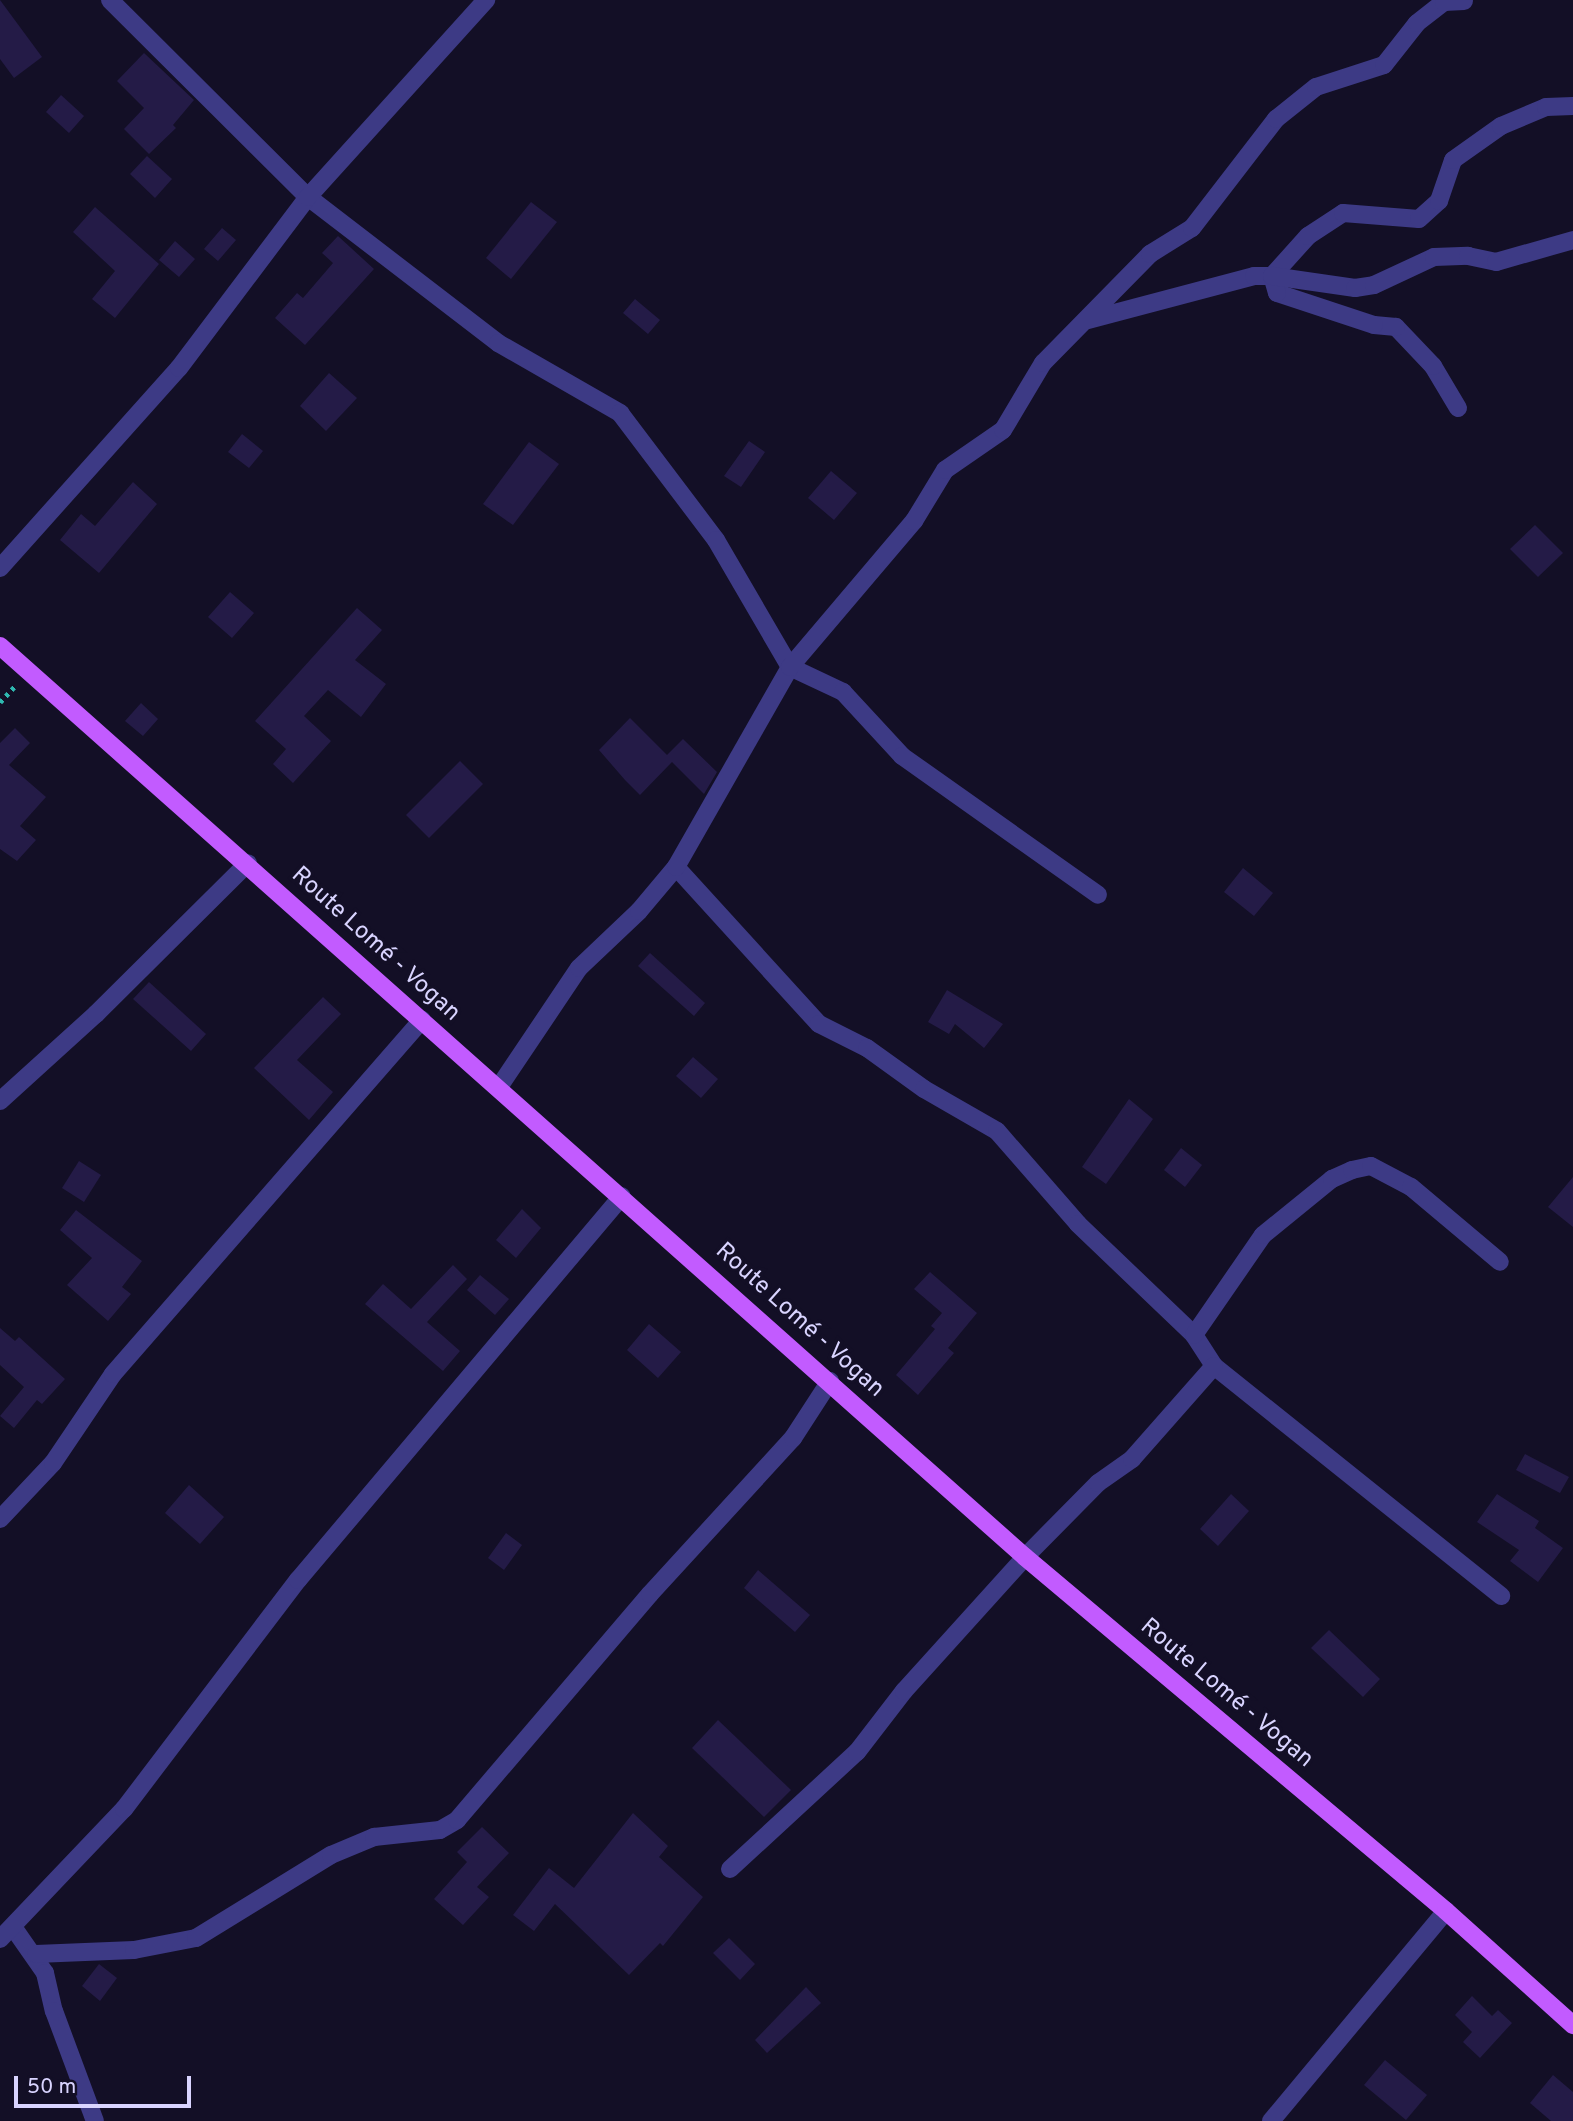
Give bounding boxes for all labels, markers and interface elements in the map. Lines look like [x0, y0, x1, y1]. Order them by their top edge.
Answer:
street label: Route Lomé - Vogan [284, 861, 466, 1029]
street label: Route Lomé - Vogan [708, 1237, 890, 1405]
street label: Route Lomé - Vogan [1133, 1613, 1319, 1775]
scale bar [18, 2062, 194, 2106]
text: 50 m [27, 2074, 76, 2101]

